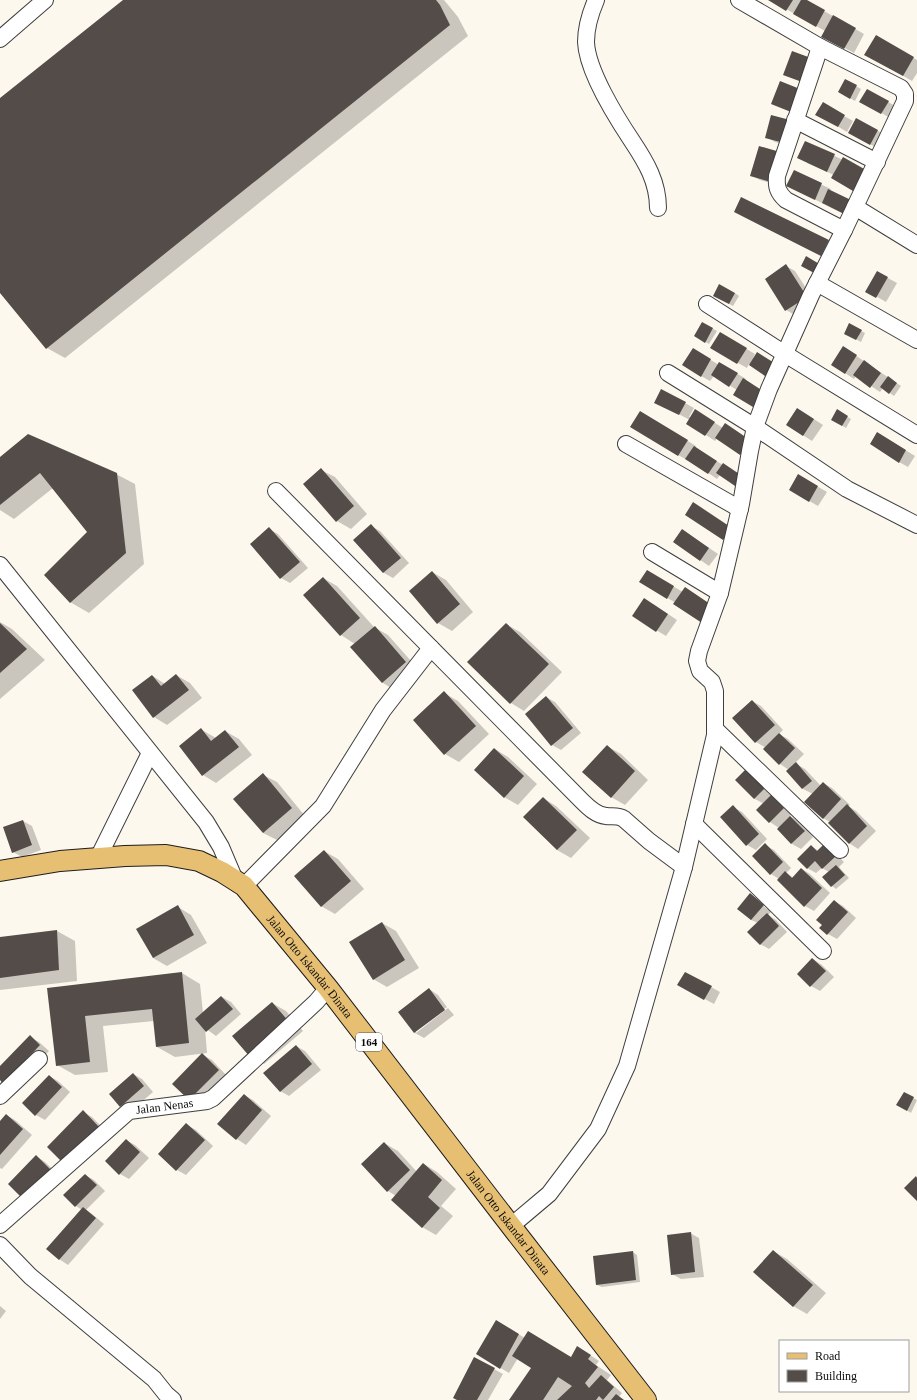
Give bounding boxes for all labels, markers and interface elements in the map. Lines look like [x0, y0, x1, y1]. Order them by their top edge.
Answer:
street label: Jalan Otto Iskandar Dinata [264, 912, 356, 1021]
road number: 164 [356, 1033, 382, 1051]
street label: Jalan Nenas [135, 1096, 194, 1117]
street label: Jalan Otto Iskandar Dinata [464, 1167, 554, 1278]
legend [779, 1340, 909, 1392]
text: Road [815, 1349, 840, 1363]
text: Building [815, 1369, 857, 1383]

